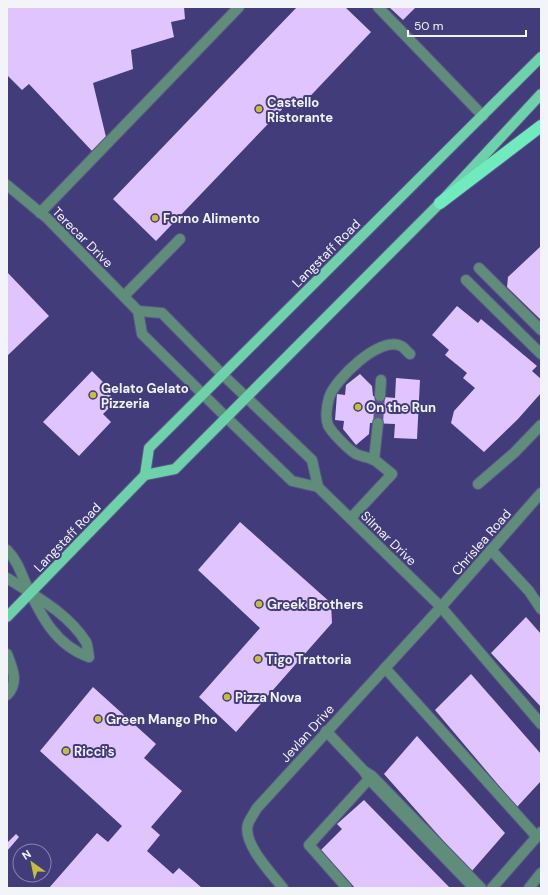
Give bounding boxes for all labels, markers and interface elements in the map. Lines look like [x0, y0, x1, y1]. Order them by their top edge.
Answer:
scale bar [408, 12, 526, 38]
text: 50 m [414, 18, 443, 34]
place label: Castello Ristorante [267, 94, 333, 126]
marker: Castello Ristorante [254, 104, 264, 114]
street label: Terecar Drive [49, 203, 117, 271]
place label: Forno Alimento [163, 210, 260, 227]
marker: Forno Alimento [150, 213, 160, 223]
street label: Langstaff Road [289, 216, 364, 291]
place label: Gelato Gelato Pizzeria [101, 380, 189, 412]
marker: Gelato Gelato Pizzeria [88, 390, 98, 400]
place label: On the Run [366, 399, 436, 416]
marker: On the Run [353, 402, 363, 412]
street label: Langstaff Road [30, 499, 105, 575]
street label: Chrislea Road [448, 506, 515, 579]
street label: Silmar Drive [357, 507, 420, 569]
place label: Greek Brothers [267, 596, 364, 613]
marker: Greek Brothers [254, 599, 264, 609]
place label: Tigo Trattoria [266, 651, 351, 668]
marker: Tigo Trattoria [253, 654, 263, 664]
place label: Pizza Nova [235, 689, 302, 706]
marker: Pizza Nova [222, 692, 232, 702]
street label: Jevlan Drive [277, 701, 338, 766]
place label: Green Mango Pho [106, 711, 218, 728]
marker: Green Mango Pho [93, 714, 103, 724]
place label: Ricci's [74, 743, 115, 760]
marker: Ricci's [61, 746, 71, 756]
north arrow [12, 843, 52, 883]
text: N [19, 847, 34, 863]

